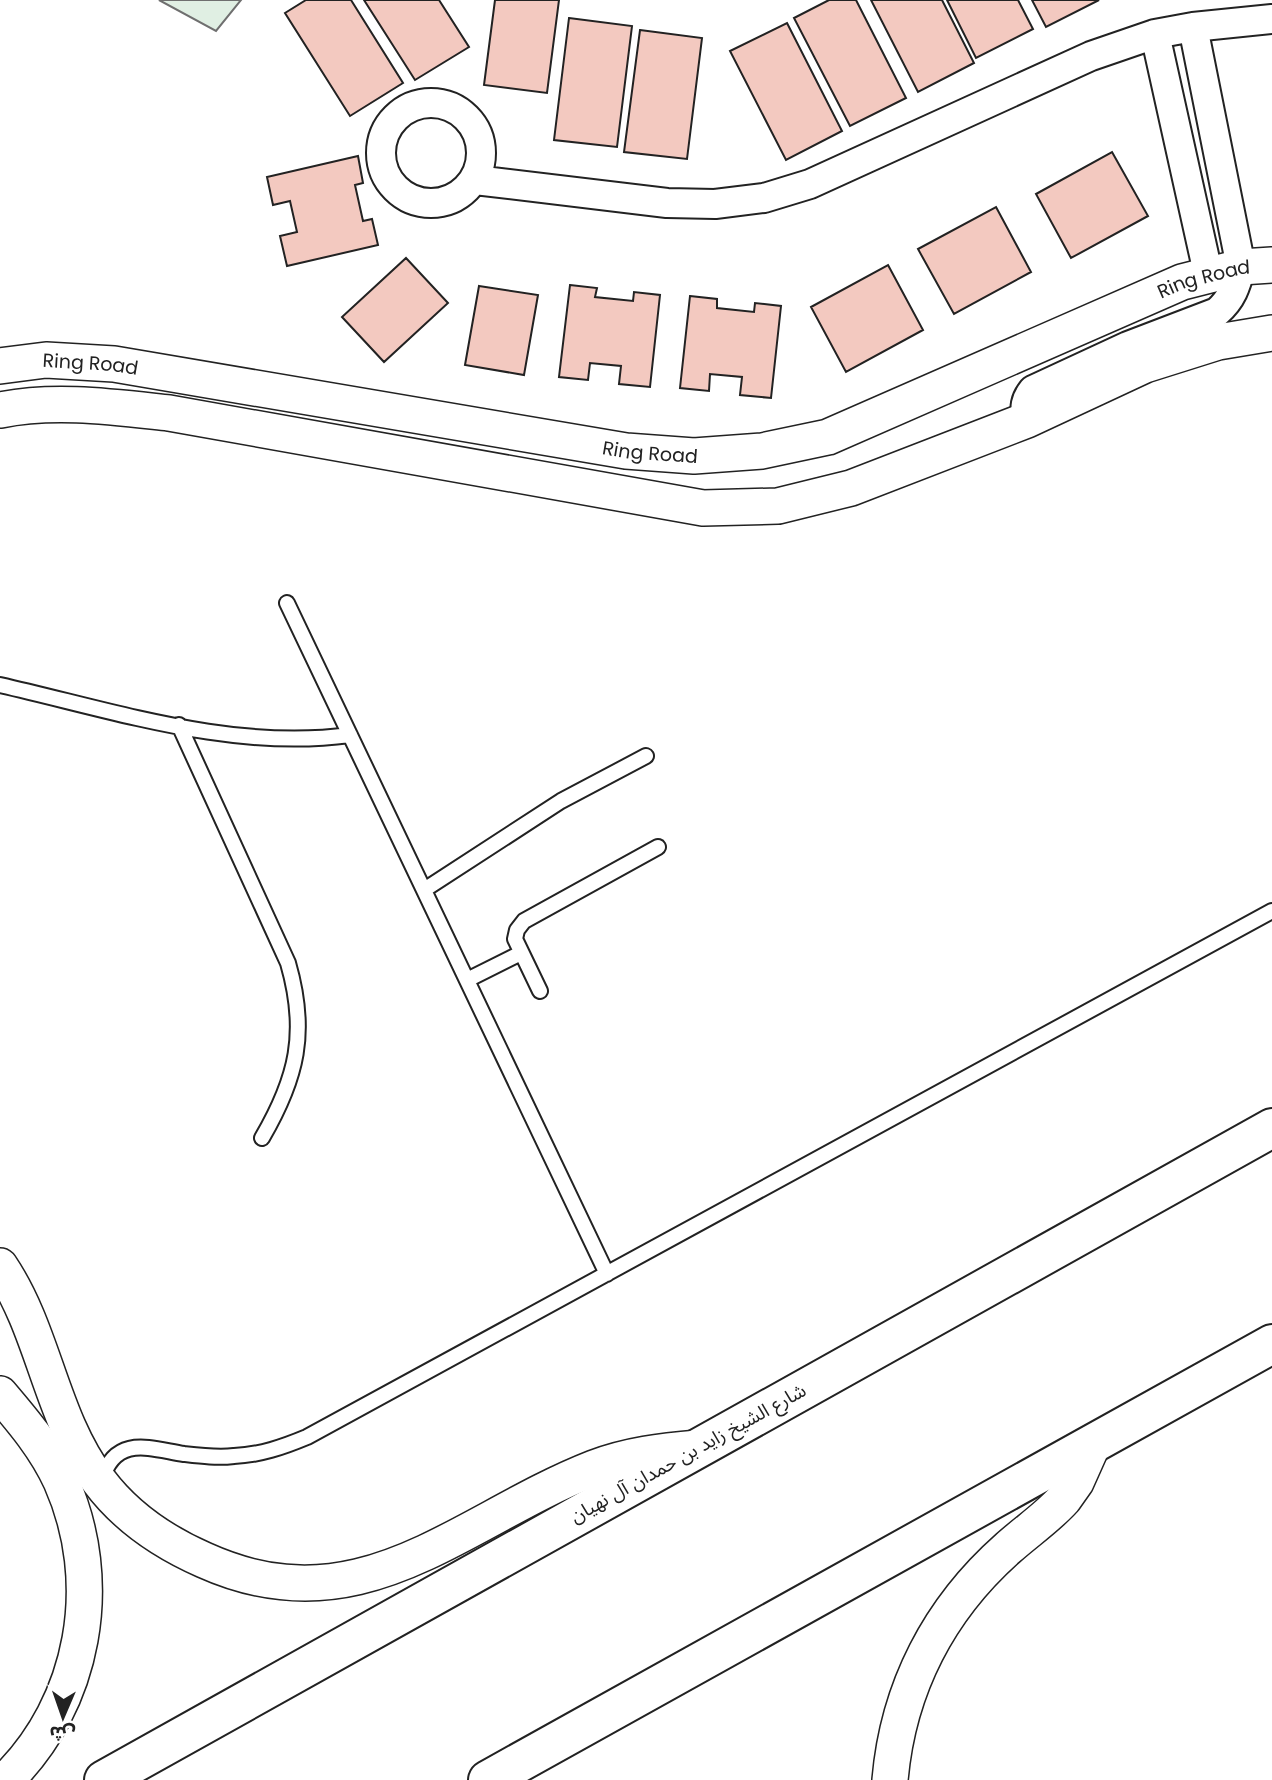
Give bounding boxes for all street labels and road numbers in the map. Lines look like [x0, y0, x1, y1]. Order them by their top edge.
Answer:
street label: Ring Road [1153, 253, 1251, 305]
street label: Ring Road [42, 346, 140, 381]
street label: Ring Road [600, 434, 699, 470]
street label: شارع الشيخ زايد بن حمدان آل نهيان [565, 1377, 811, 1530]

